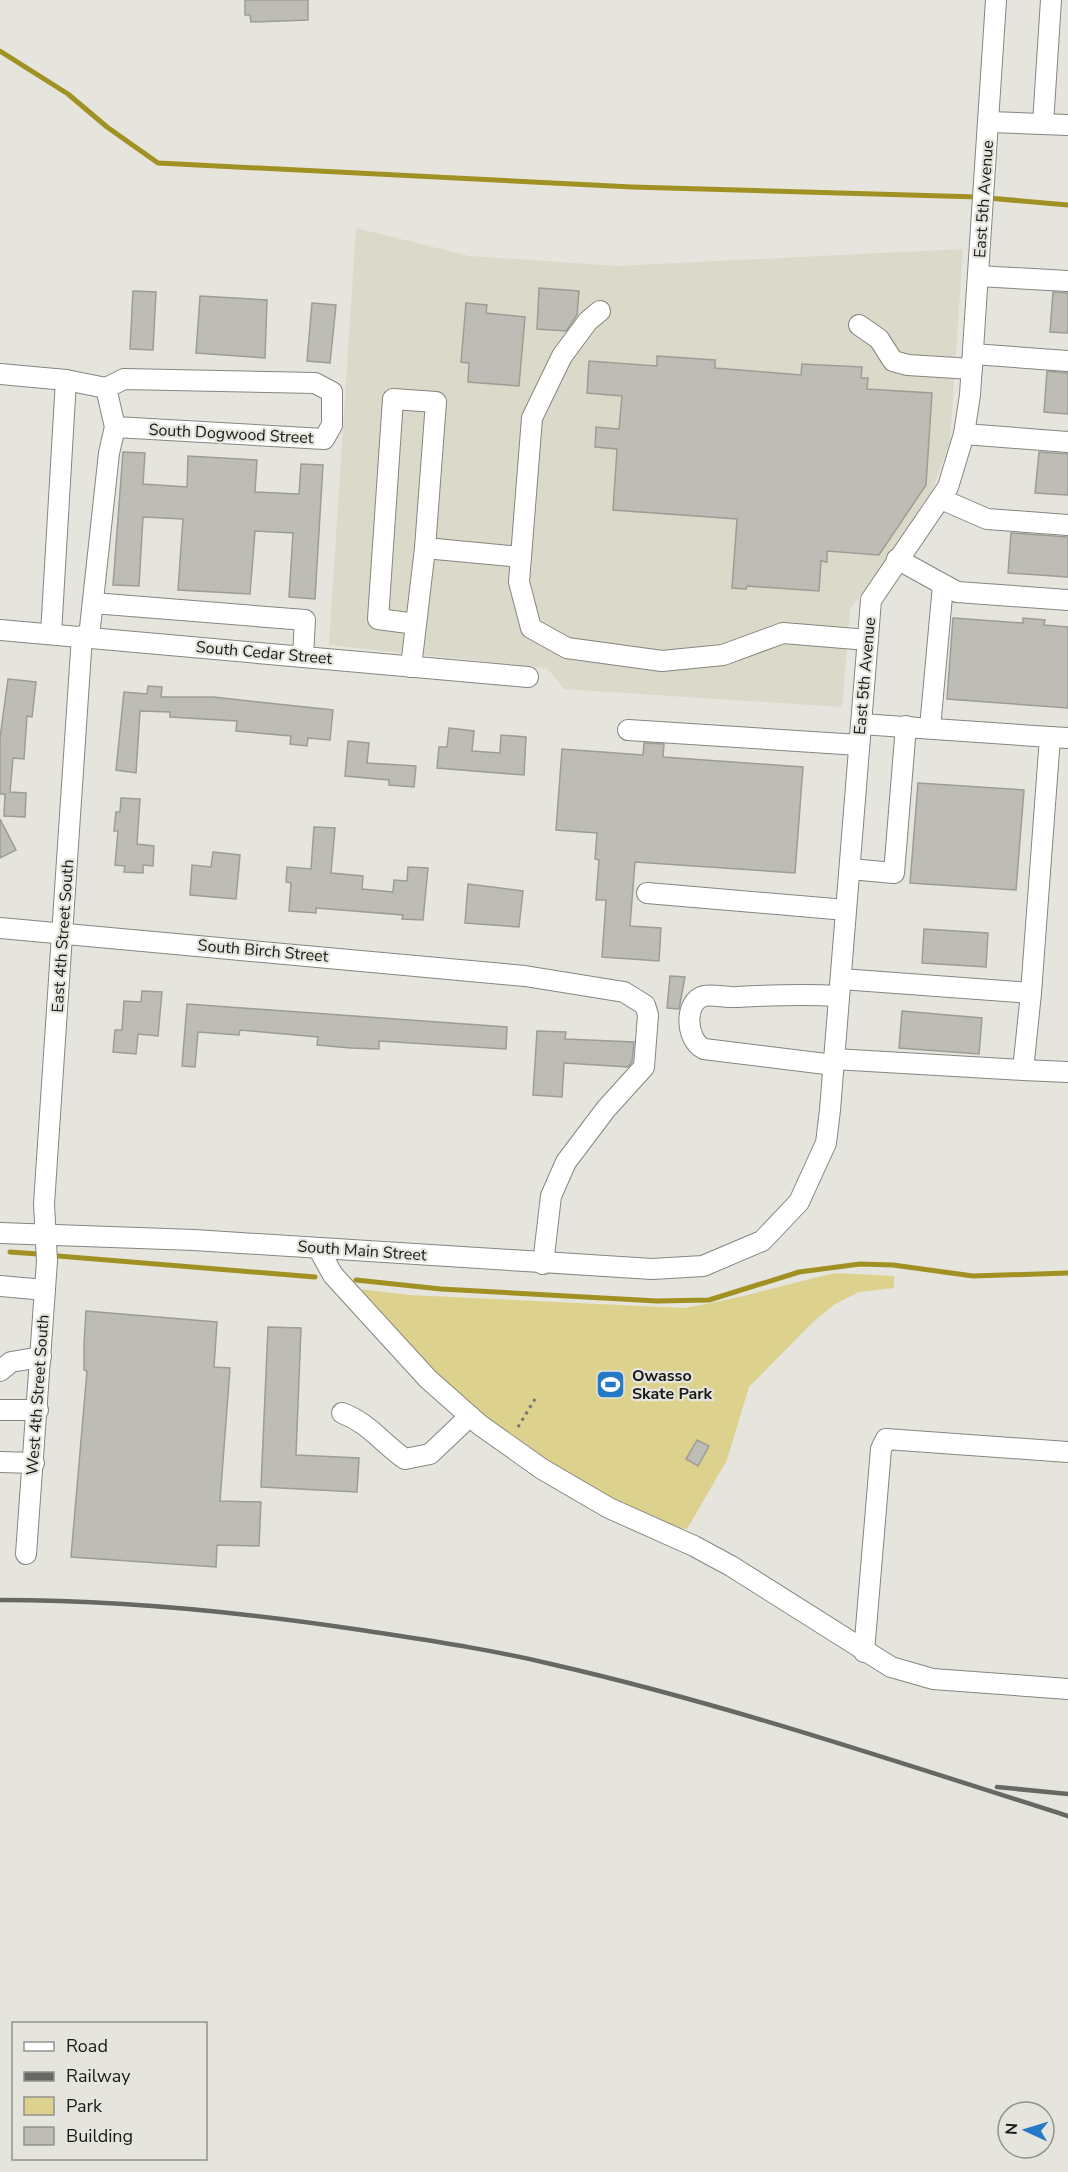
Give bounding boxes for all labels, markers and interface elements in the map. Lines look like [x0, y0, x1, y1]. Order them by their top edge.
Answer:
street label: East 5th Avenue [969, 139, 999, 259]
street label: South Dogwood Street [148, 419, 314, 449]
street label: East 5th Avenue [849, 616, 881, 736]
street label: South Cedar Street [195, 636, 333, 670]
street label: East 4th Street South [47, 859, 79, 1013]
street label: South Birch Street [197, 934, 330, 968]
street label: South Main Street [297, 1236, 428, 1267]
street label: West 4th Street South [21, 1314, 55, 1476]
place label: Owasso Skate Park [632, 1365, 712, 1405]
sports icon: Owasso Skate Park [595, 1369, 627, 1401]
legend [12, 2022, 207, 2160]
text: Road [66, 2034, 108, 2058]
text: Railway [66, 2064, 131, 2088]
text: Park [66, 2094, 103, 2118]
north arrow [996, 2100, 1056, 2160]
text: N [1001, 2122, 1023, 2136]
text: Building [66, 2124, 133, 2148]

